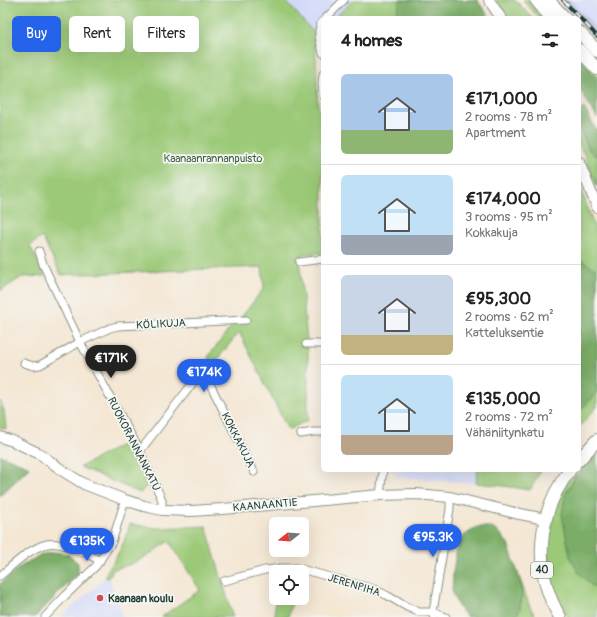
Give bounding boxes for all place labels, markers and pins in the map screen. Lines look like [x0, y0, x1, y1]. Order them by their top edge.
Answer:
pin: €171K [83, 345, 139, 379]
pin: €174K [176, 359, 232, 393]
pin: €95.3K [400, 524, 466, 558]
pin: €135K [59, 528, 115, 562]
place label: Kaanaan koulu [108, 592, 174, 605]
marker: Kaanaan koulu [95, 593, 105, 603]

